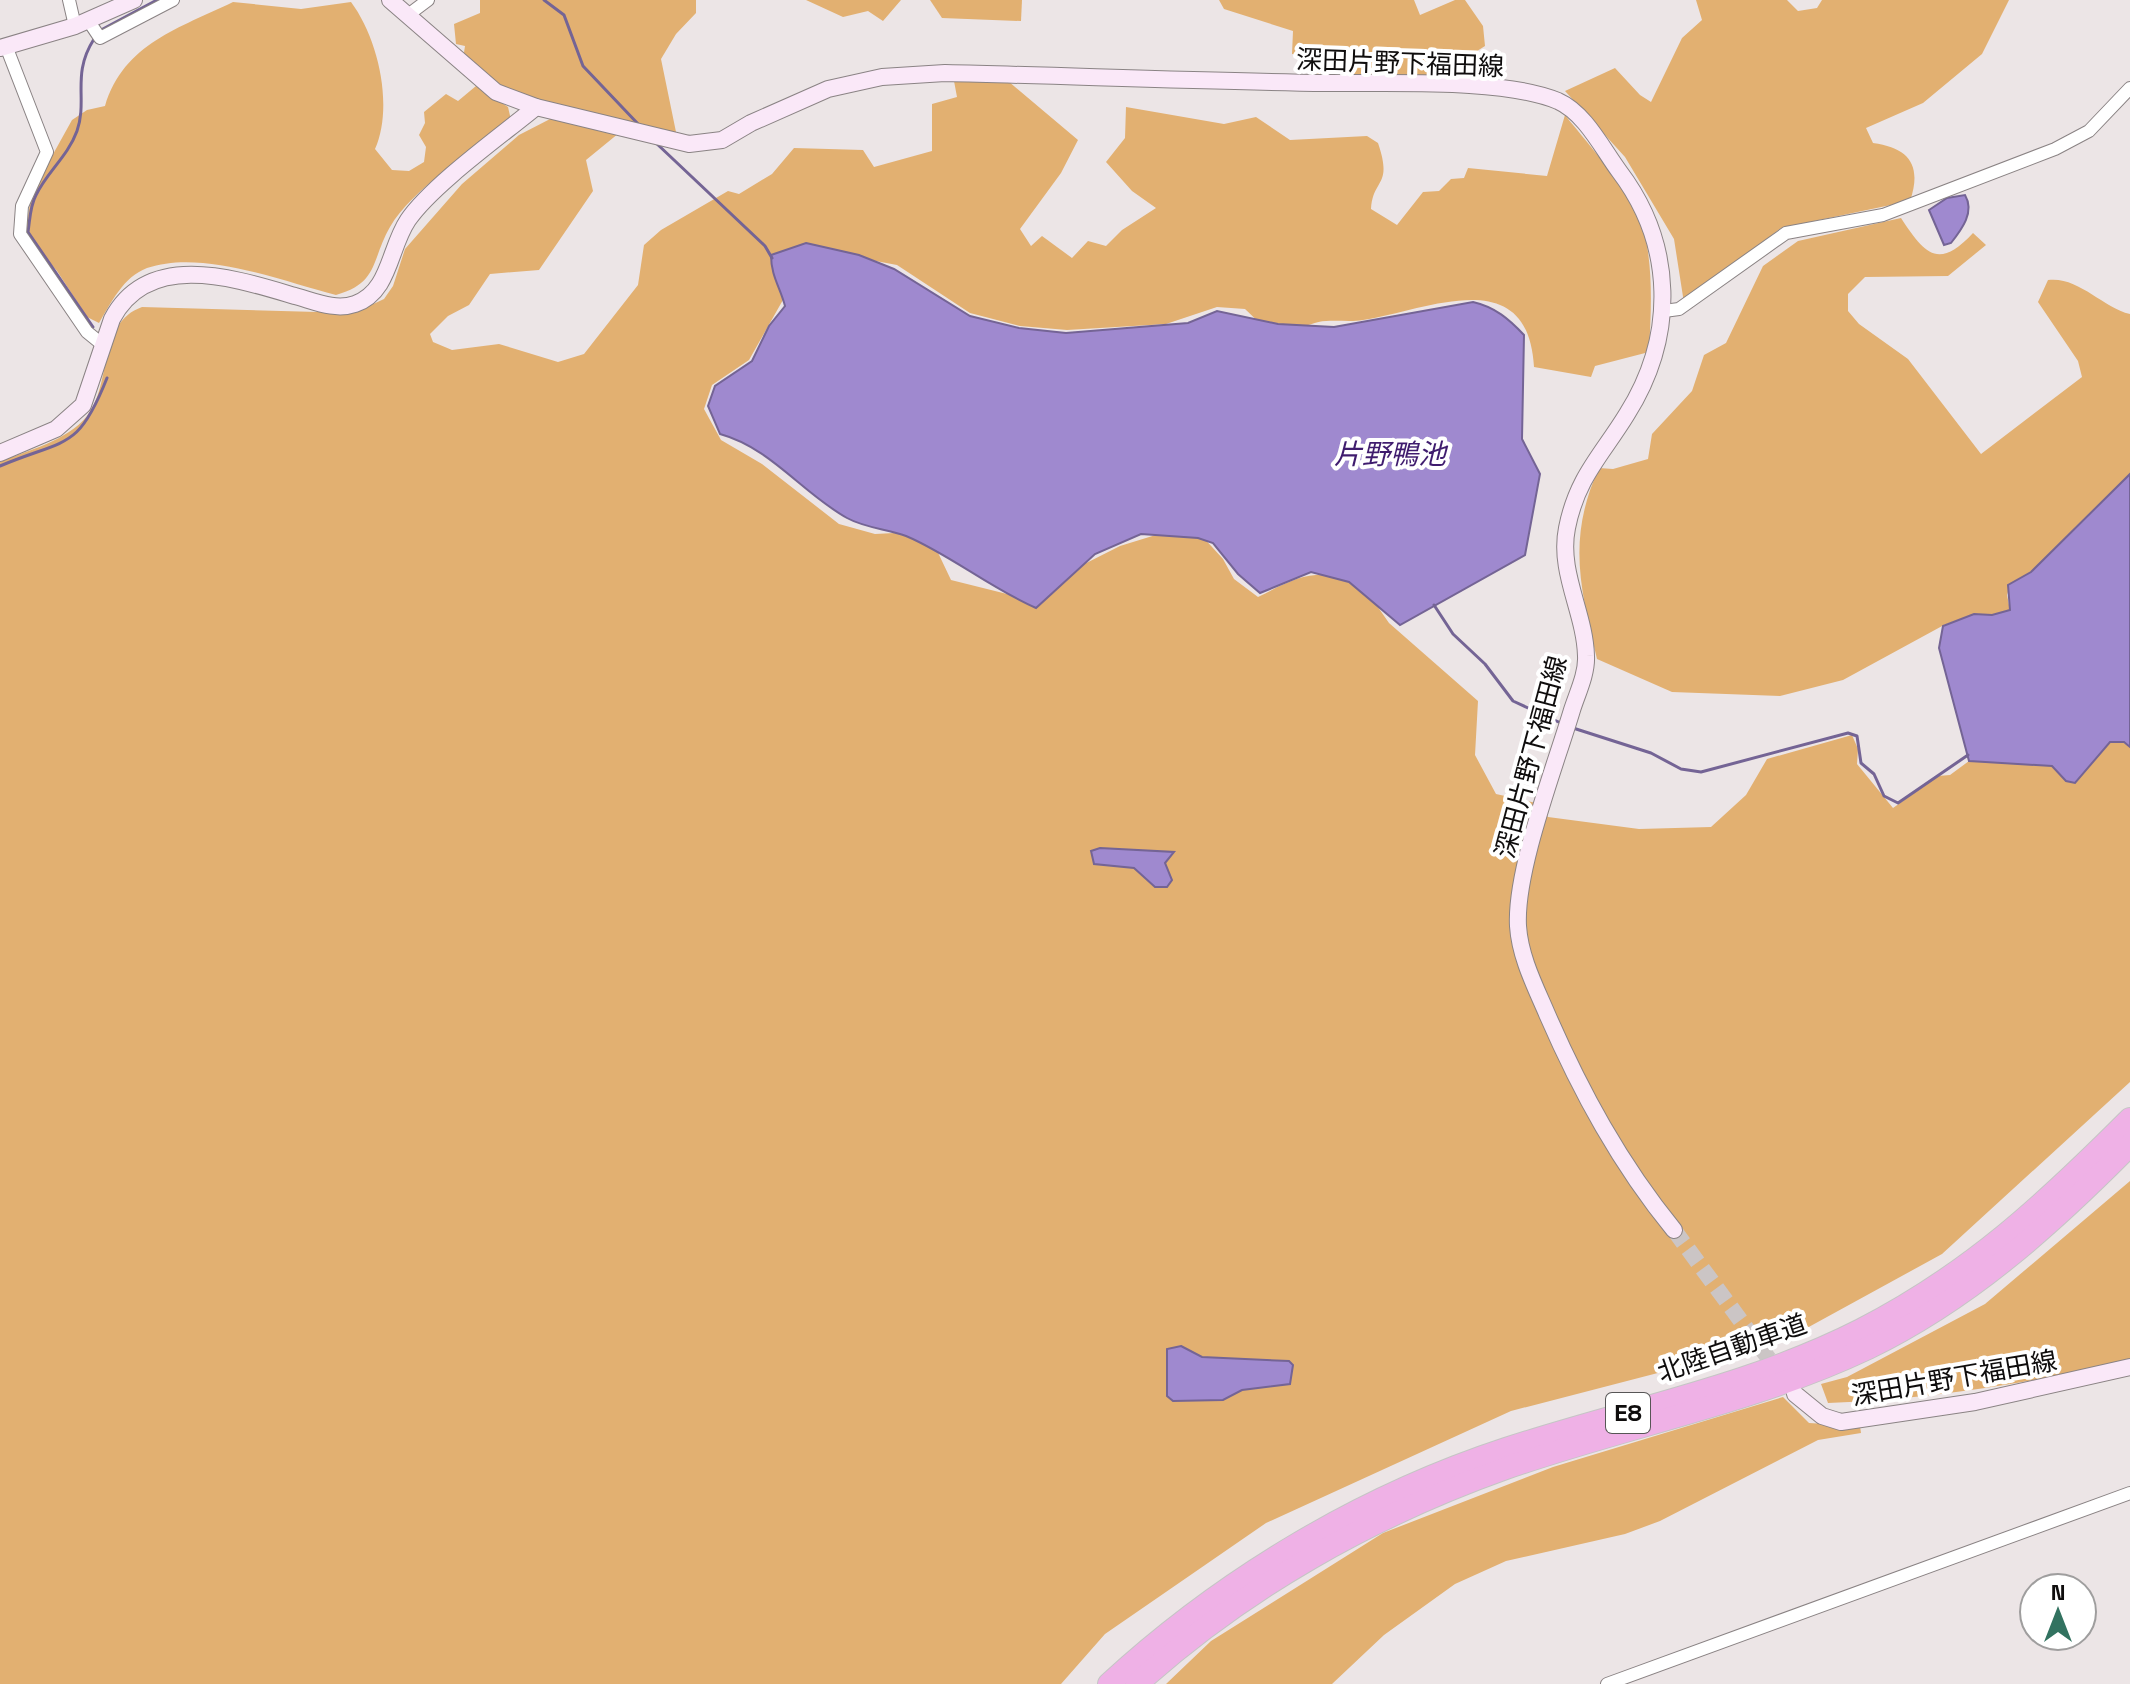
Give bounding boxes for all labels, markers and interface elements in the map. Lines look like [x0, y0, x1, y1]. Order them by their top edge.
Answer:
street label: 深田片野下福田線 [1295, 42, 1505, 84]
water label: 片野鴨池 [1334, 436, 1449, 472]
street label: 深田片野下福田線 [1488, 652, 1574, 862]
street label: 北陸自動車道 [1653, 1307, 1811, 1389]
street label: 深田片野下福田線 [1849, 1343, 2059, 1413]
road number: E8 [1606, 1393, 1650, 1433]
north arrow [2018, 1572, 2098, 1652]
text: N [2051, 1578, 2065, 1606]

